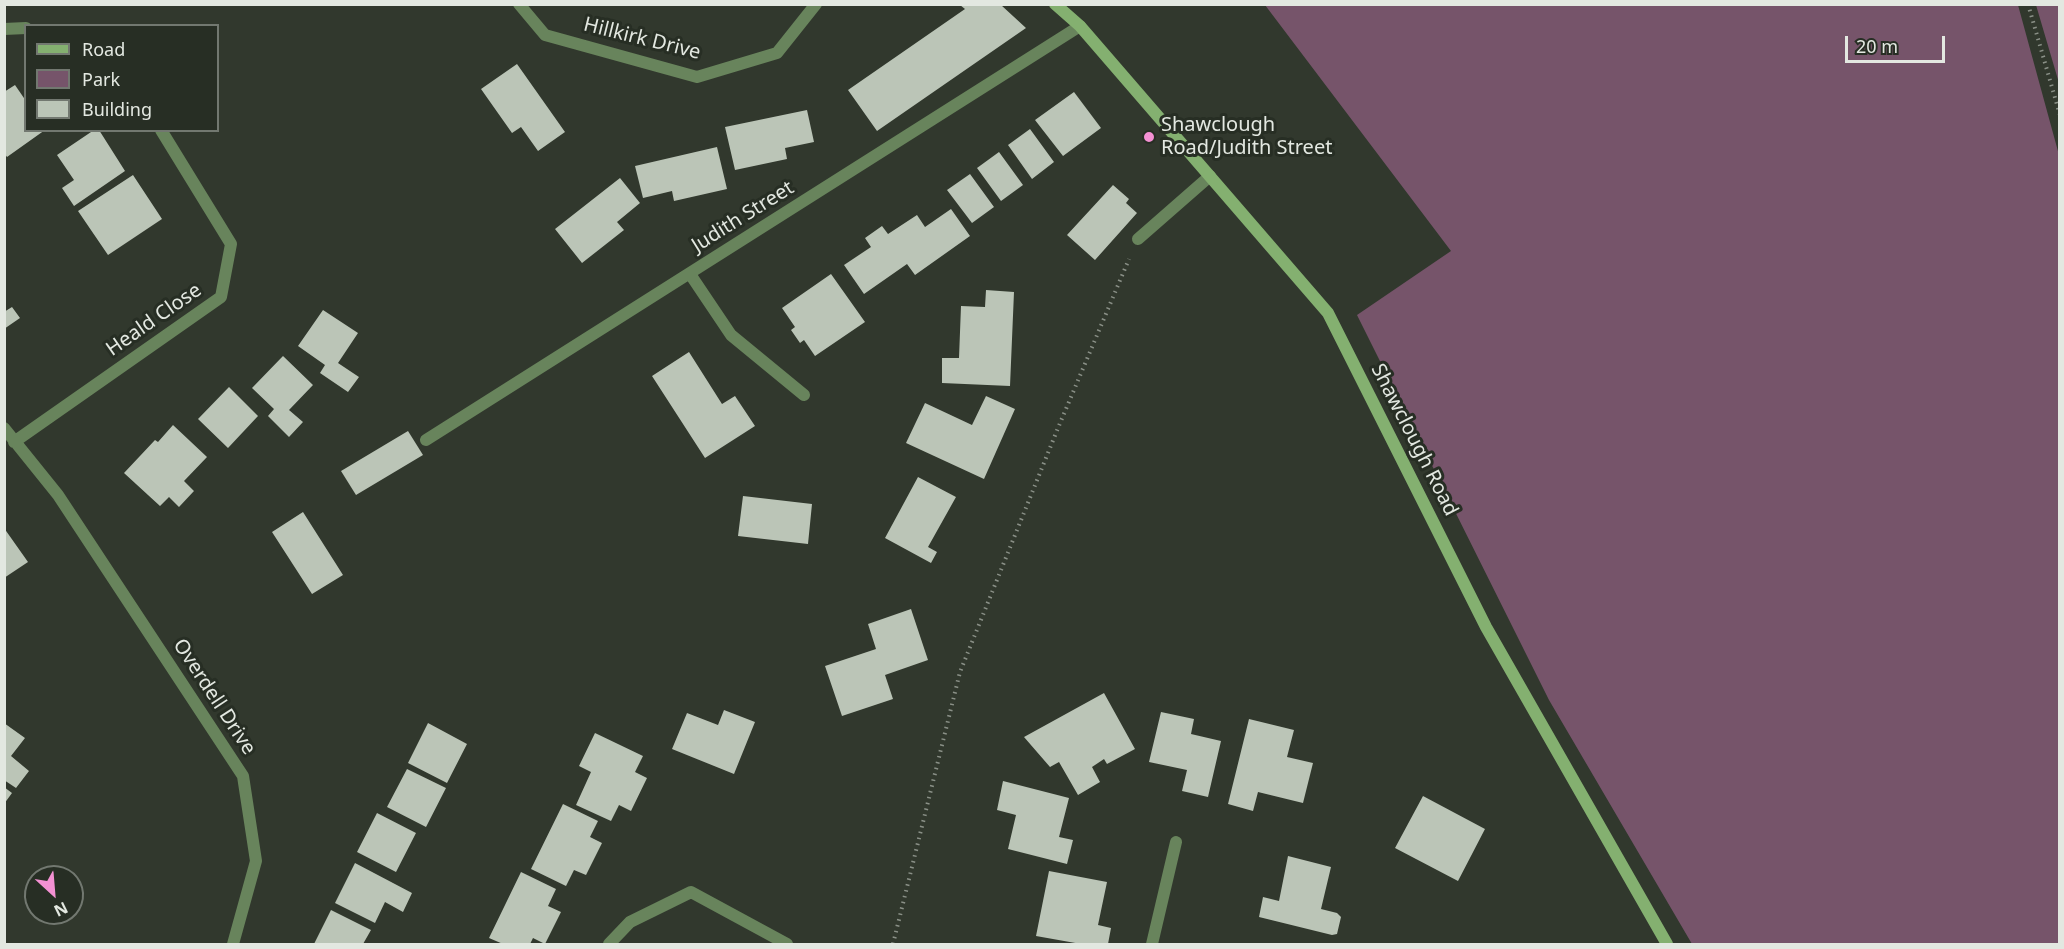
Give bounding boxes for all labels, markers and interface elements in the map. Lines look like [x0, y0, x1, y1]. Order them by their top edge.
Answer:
street label: Hillkirk Drive [581, 13, 703, 65]
legend [24, 24, 219, 132]
scale bar [1848, 24, 1948, 62]
text: 20 m [1856, 34, 1898, 58]
text: Road [82, 37, 125, 61]
text: Park [82, 67, 120, 91]
text: Building [82, 97, 152, 121]
place label: Shawclough Road/Judith Street [1161, 113, 1332, 160]
marker: Shawclough Road/Judith Street [1142, 130, 1156, 144]
street label: Judith Street [687, 176, 799, 258]
street label: Heald Close [102, 278, 206, 362]
street label: Shawclough Road [1365, 360, 1463, 520]
street label: Overdell Drive [168, 634, 260, 760]
north arrow [24, 865, 84, 925]
text: N [50, 897, 72, 922]

